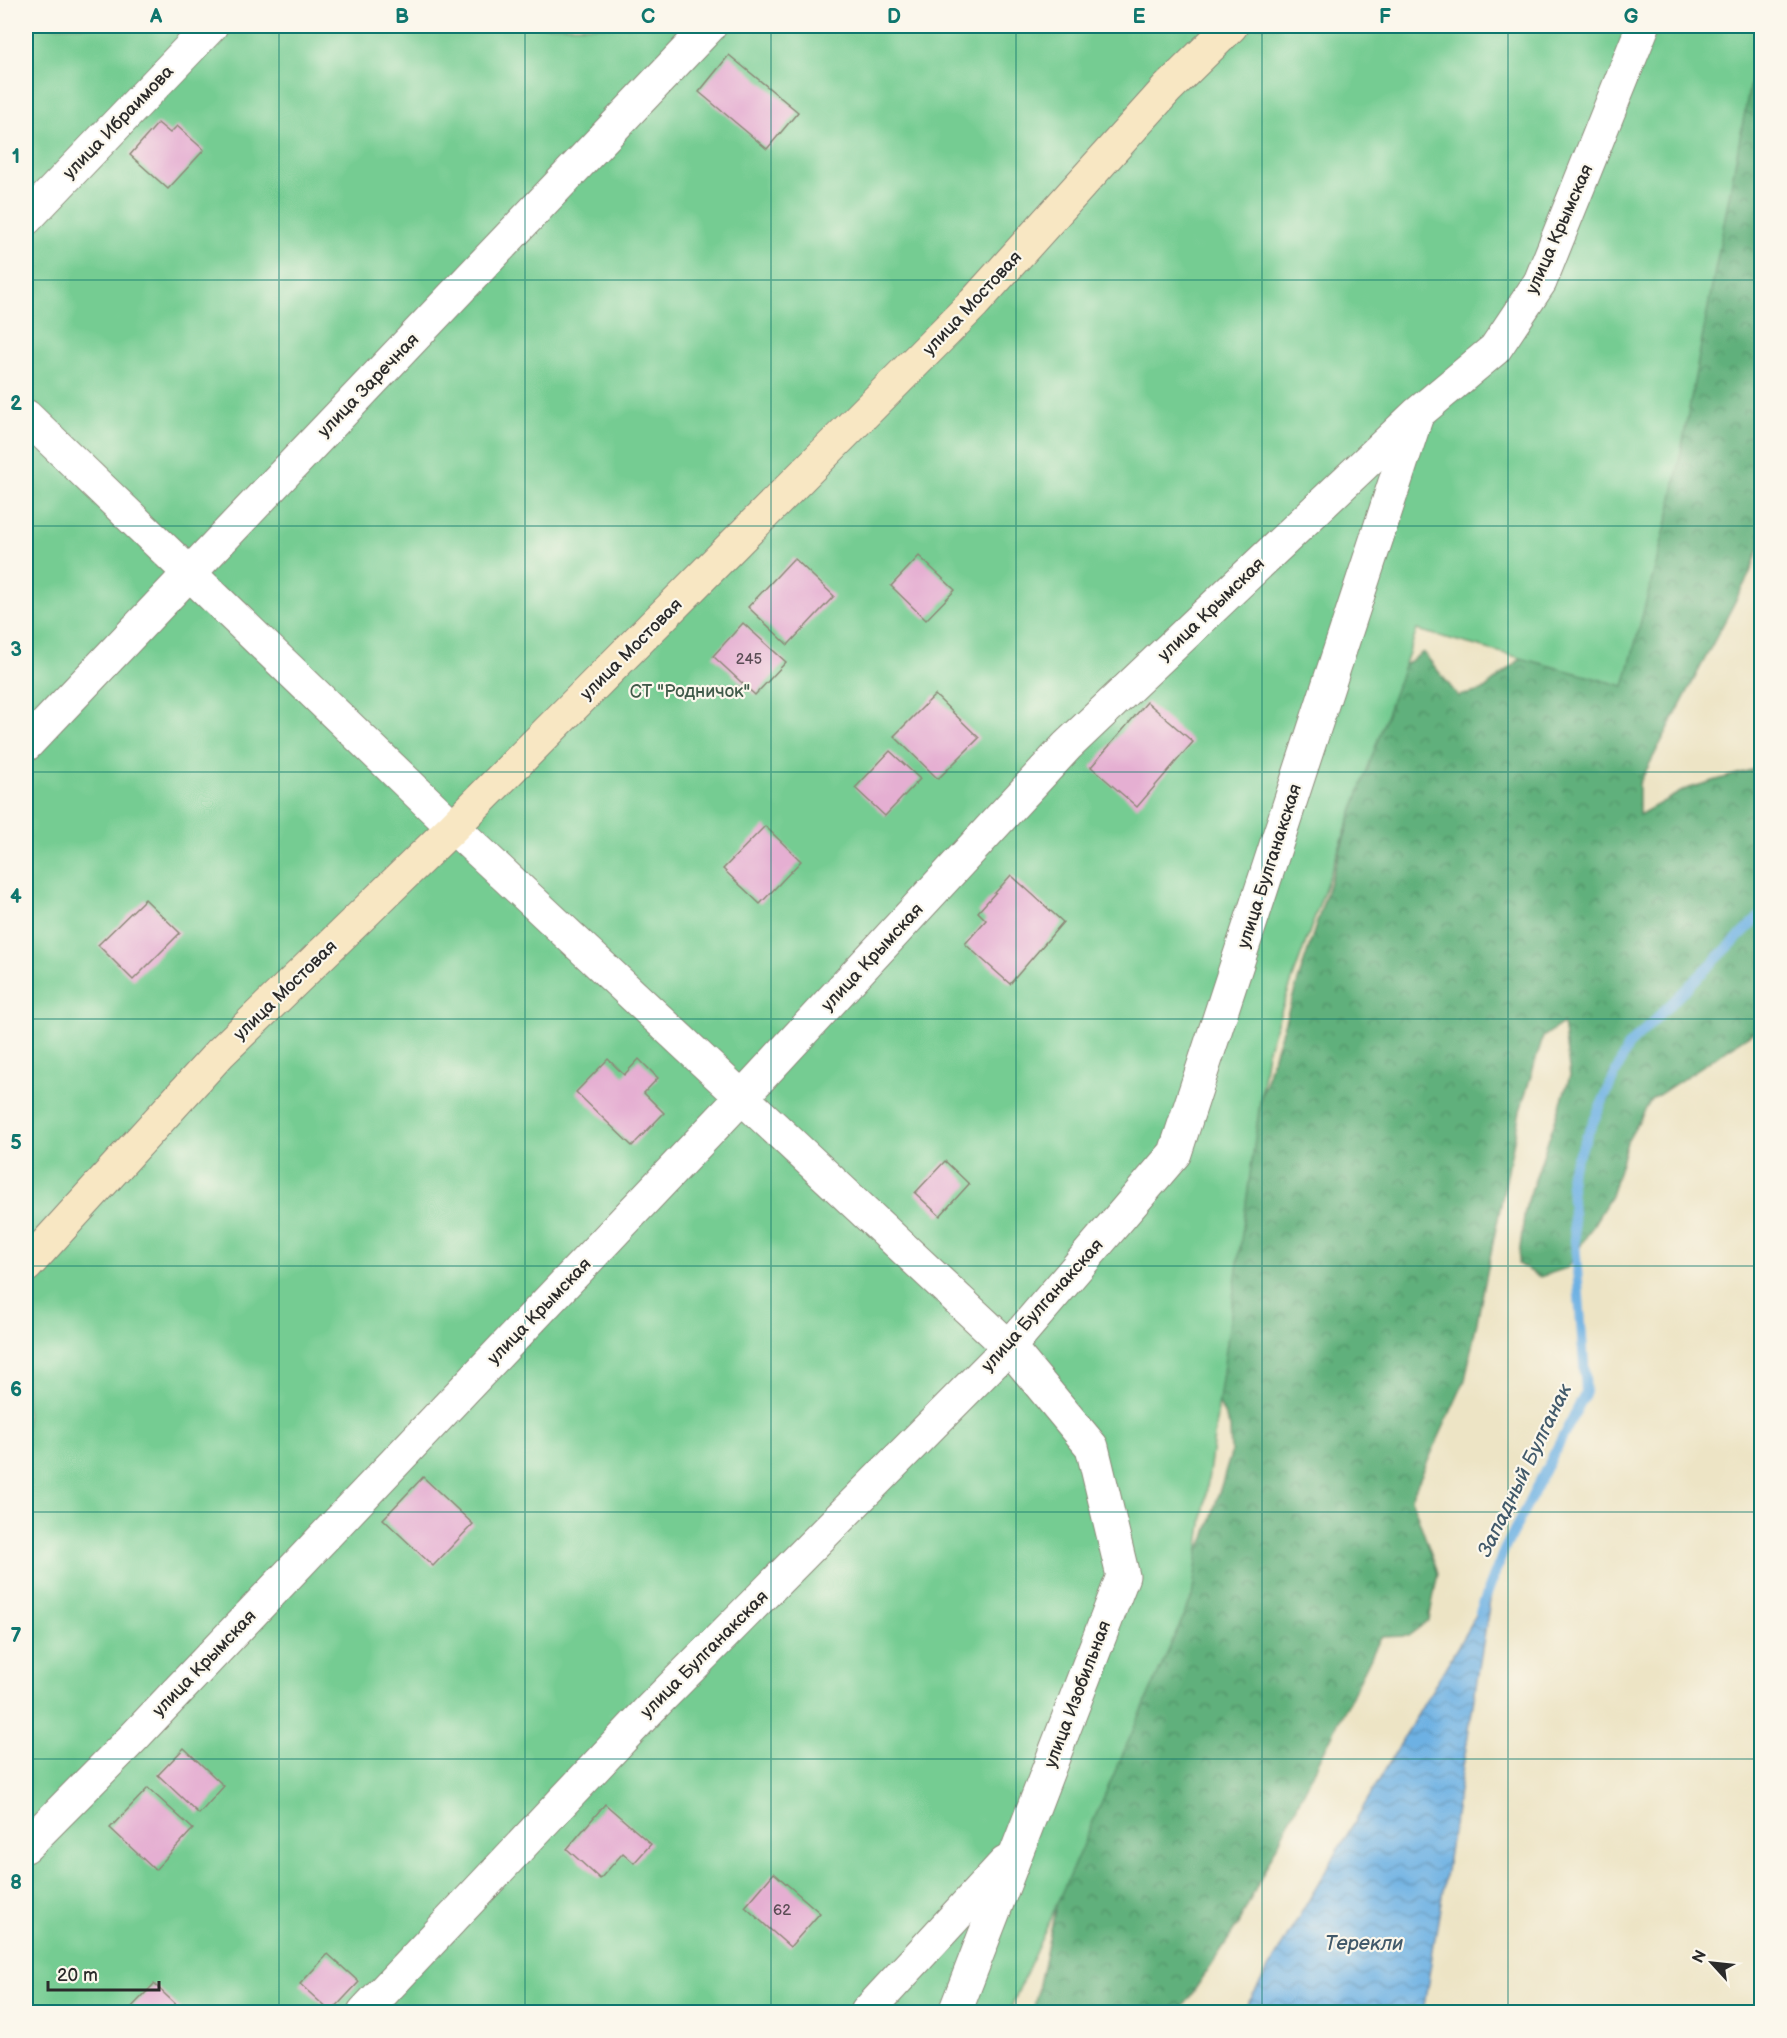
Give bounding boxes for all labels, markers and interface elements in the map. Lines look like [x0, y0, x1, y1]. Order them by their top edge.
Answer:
text: A [149, 5, 163, 29]
text: B [395, 5, 409, 29]
text: C [641, 5, 655, 29]
text: D [887, 5, 901, 29]
text: E [1133, 5, 1146, 29]
text: F [1379, 5, 1391, 29]
text: G [1624, 5, 1639, 29]
street label: улица Ибраимова [59, 61, 178, 184]
text: 1 [12, 145, 20, 169]
street label: улица Крымская [1521, 161, 1598, 297]
street label: улица Мостовая [919, 247, 1026, 360]
street label: улица Заречная [314, 329, 423, 442]
text: 2 [10, 392, 22, 416]
street label: улица Крымская [1154, 553, 1269, 666]
street label: улица Мостовая [576, 594, 687, 705]
text: 3 [10, 638, 22, 662]
house number: 245 [736, 650, 762, 669]
park label: СТ "Родничок" [630, 681, 750, 702]
street label: улица Булганакская [1233, 781, 1306, 951]
text: 4 [10, 885, 22, 909]
street label: улица Крымская [817, 899, 928, 1016]
street label: улица Мостовая [229, 936, 341, 1045]
text: 5 [10, 1131, 22, 1155]
street label: улица Булганакская [977, 1234, 1108, 1376]
street label: улица Крымская [483, 1254, 596, 1369]
text: 6 [10, 1378, 22, 1402]
water label: Западный Булганак [1473, 1380, 1577, 1561]
street label: улица Булганакская [636, 1586, 772, 1722]
street label: улица Крымская [148, 1606, 261, 1721]
street label: улица Изобильная [1040, 1618, 1115, 1771]
text: 7 [10, 1624, 22, 1648]
text: 8 [10, 1871, 22, 1895]
house number: 62 [773, 1901, 791, 1920]
water label: Терекли [1325, 1932, 1403, 1956]
north arrow [1682, 1933, 1742, 1993]
text: N [1689, 1947, 1711, 1967]
scale bar [48, 1954, 159, 1992]
text: 20 m [57, 1965, 98, 1986]

